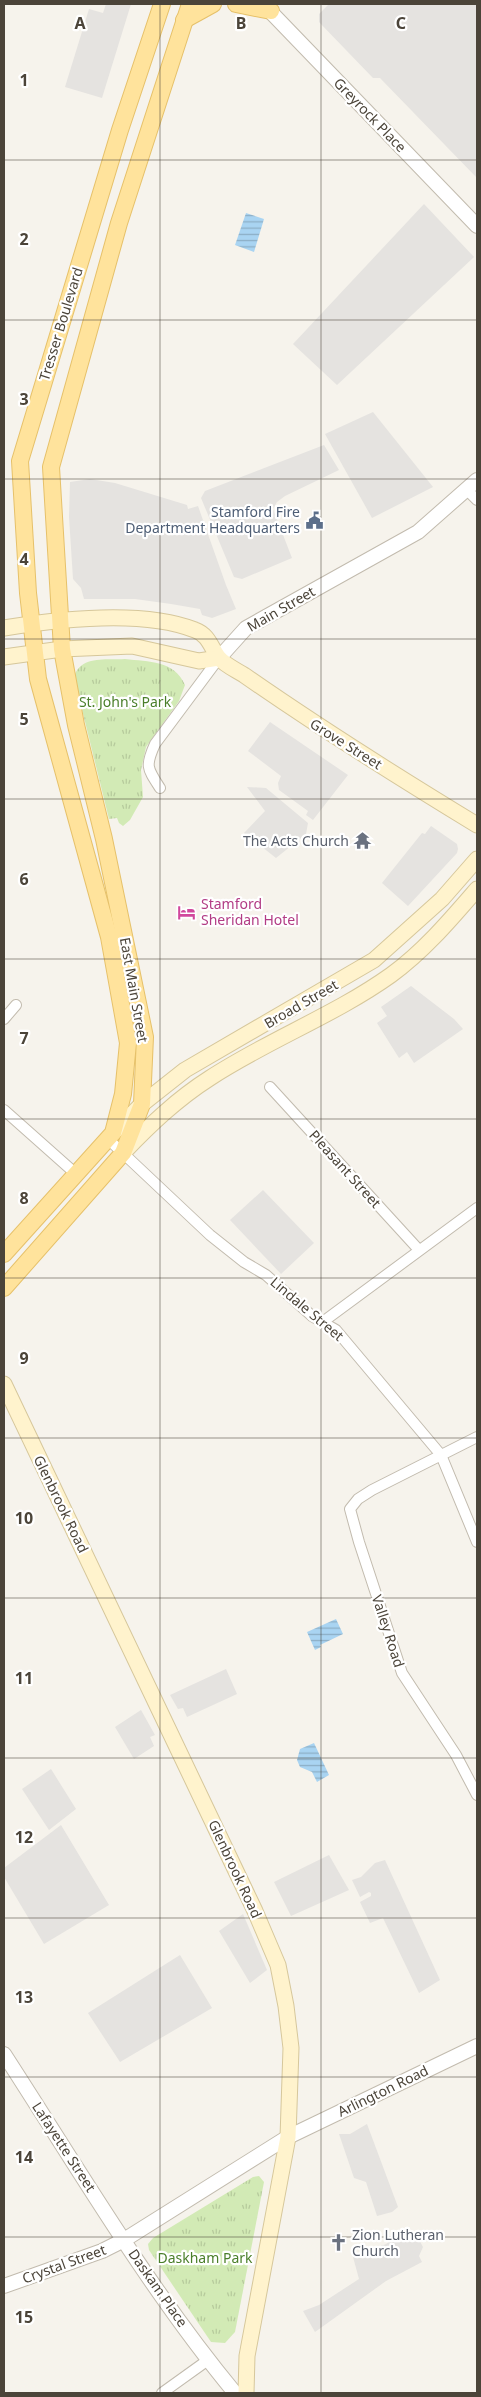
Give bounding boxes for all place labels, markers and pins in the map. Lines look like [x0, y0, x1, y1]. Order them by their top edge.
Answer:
place label: Stamford Fire Department Headquarters [125, 502, 300, 537]
public building icon: Stamford Fire Department Headquarters [304, 510, 324, 530]
place label: The Acts Church [243, 831, 349, 850]
temple icon: The Acts Church [353, 831, 373, 851]
place label: Stamford Sheridan Hotel [201, 894, 299, 929]
hotel icon: Stamford Sheridan Hotel [177, 902, 197, 922]
place label: Zion Lutheran Church [352, 2225, 444, 2260]
church icon: Zion Lutheran Church [328, 2233, 348, 2253]

